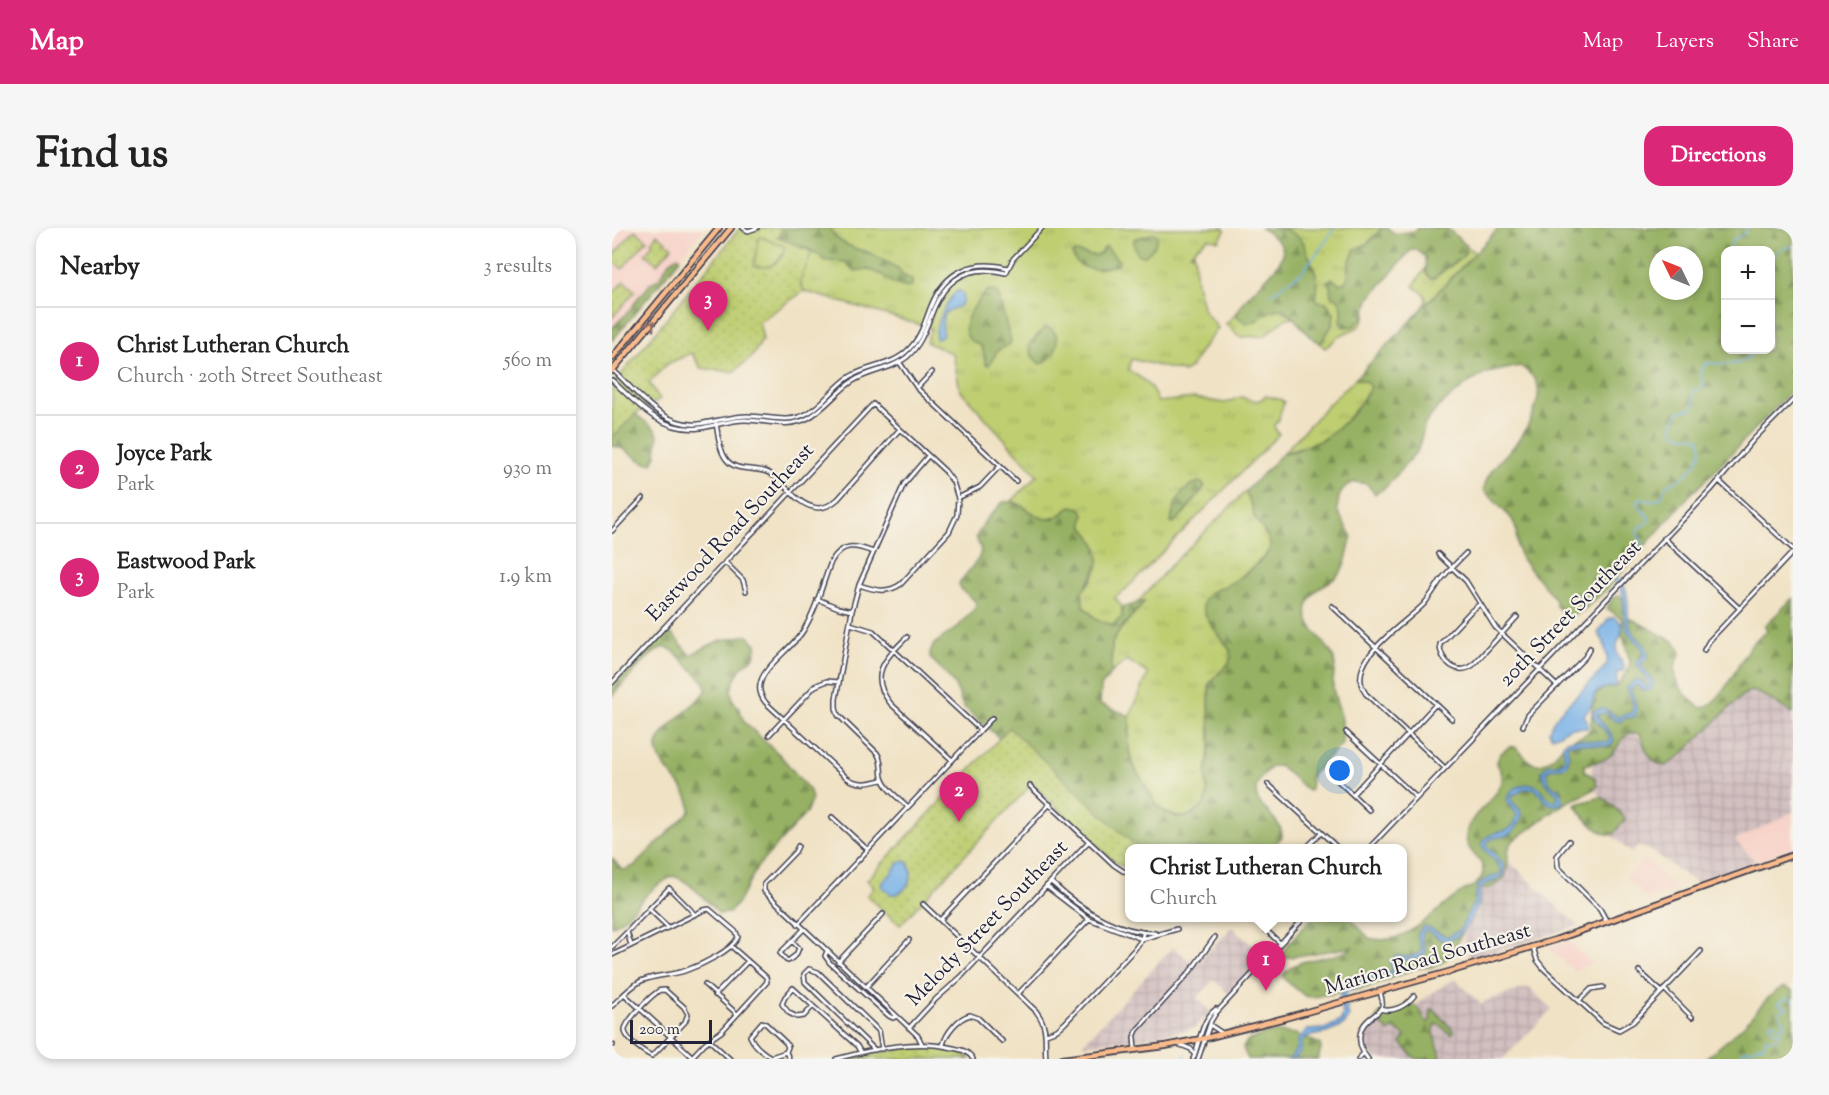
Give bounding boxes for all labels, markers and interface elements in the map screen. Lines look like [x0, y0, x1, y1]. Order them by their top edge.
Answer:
text: Map [30, 22, 84, 62]
text: Map [1583, 27, 1623, 57]
text: Layers [1656, 27, 1714, 57]
text: Share [1747, 27, 1799, 57]
text: Find us [36, 126, 168, 186]
button: Directions [1644, 126, 1793, 186]
north arrow [1649, 246, 1703, 300]
map controls [1721, 246, 1775, 354]
button: + [1721, 246, 1775, 300]
text: Nearby [60, 249, 140, 286]
text: 3 results [483, 253, 552, 282]
pin: 3 [688, 282, 728, 331]
button: − [1721, 300, 1775, 354]
one-way arrow [643, 321, 654, 332]
text: Christ Lutheran Church [117, 331, 349, 363]
text: 1 [76, 347, 83, 376]
text: 560 m [504, 347, 552, 376]
text: Church · 20th Street Southeast [117, 363, 383, 392]
street label: Eastwood Road Southeast [640, 437, 822, 629]
text: Joyce Park [117, 439, 212, 471]
text: 2 [75, 455, 84, 484]
text: 930 m [503, 455, 552, 484]
text: Park [117, 471, 155, 500]
street label: 20th Street Southeast [1493, 534, 1649, 694]
text: Eastwood Park [117, 547, 256, 579]
text: 3 [75, 563, 84, 592]
text: 1.9 km [499, 563, 552, 592]
text: Park [117, 579, 155, 608]
your location [1325, 756, 1354, 785]
pin: 2 [940, 772, 978, 822]
street label: Melody Street Southeast [900, 834, 1076, 1014]
popup [1125, 844, 1407, 922]
text: Christ Lutheran Church [1150, 853, 1382, 885]
text: Church [1150, 885, 1217, 914]
street label: Marion Road Southeast [1322, 916, 1534, 1004]
pin: 1 [1246, 942, 1286, 991]
scale bar [630, 1017, 712, 1044]
text: 200 m [639, 1019, 680, 1042]

